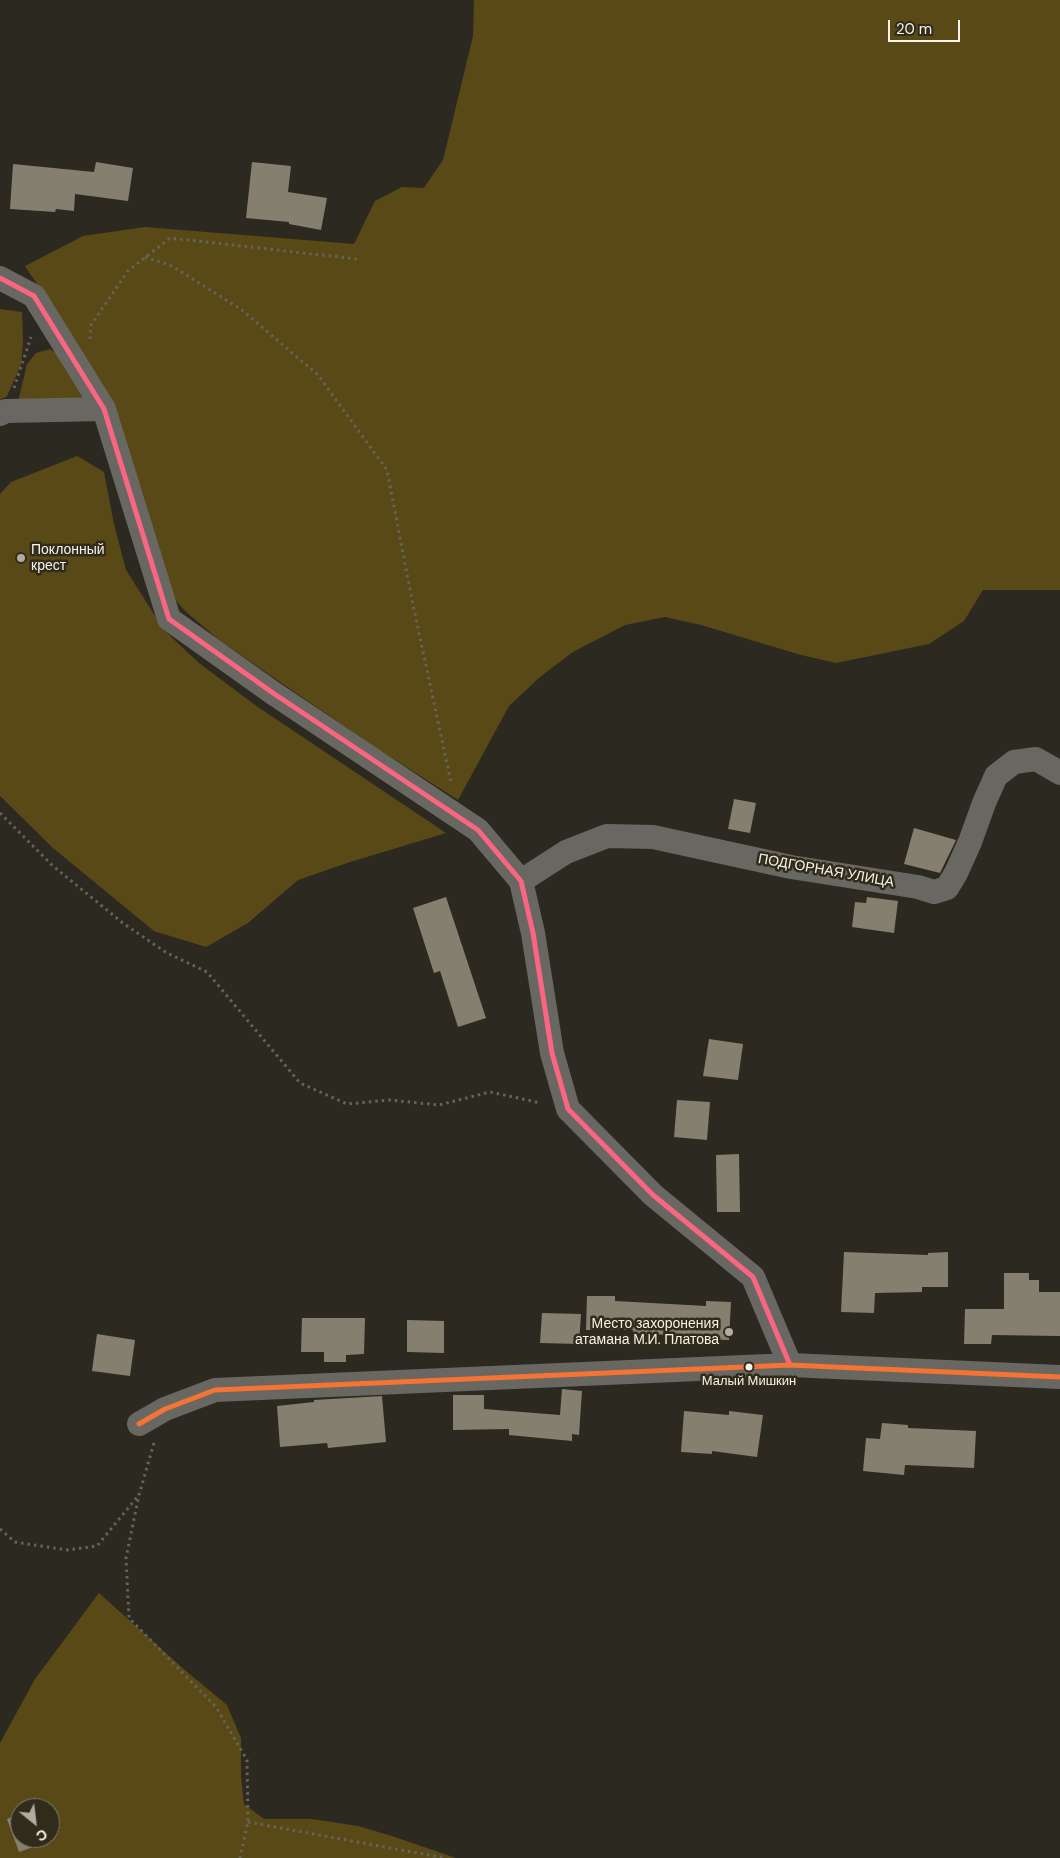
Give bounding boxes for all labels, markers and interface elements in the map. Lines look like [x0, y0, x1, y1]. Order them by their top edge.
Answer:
scale bar [890, 10, 962, 42]
text: 20 m [896, 19, 932, 39]
place label: Поклонный крест [31, 542, 105, 574]
marker: Поклонный крест [15, 552, 27, 564]
street label: ПОДГОРНАЯ УЛИЦА [757, 851, 895, 891]
place label: Место захоронения атамана М.И. Платова [575, 1316, 719, 1348]
marker: Место захоронения атамана М.И. Платова [723, 1326, 735, 1338]
marker: Малый Мишкин [744, 1362, 754, 1372]
place label: Малый Мишкин [702, 1374, 796, 1390]
north arrow [10, 1798, 60, 1848]
text: С [33, 1825, 51, 1846]

